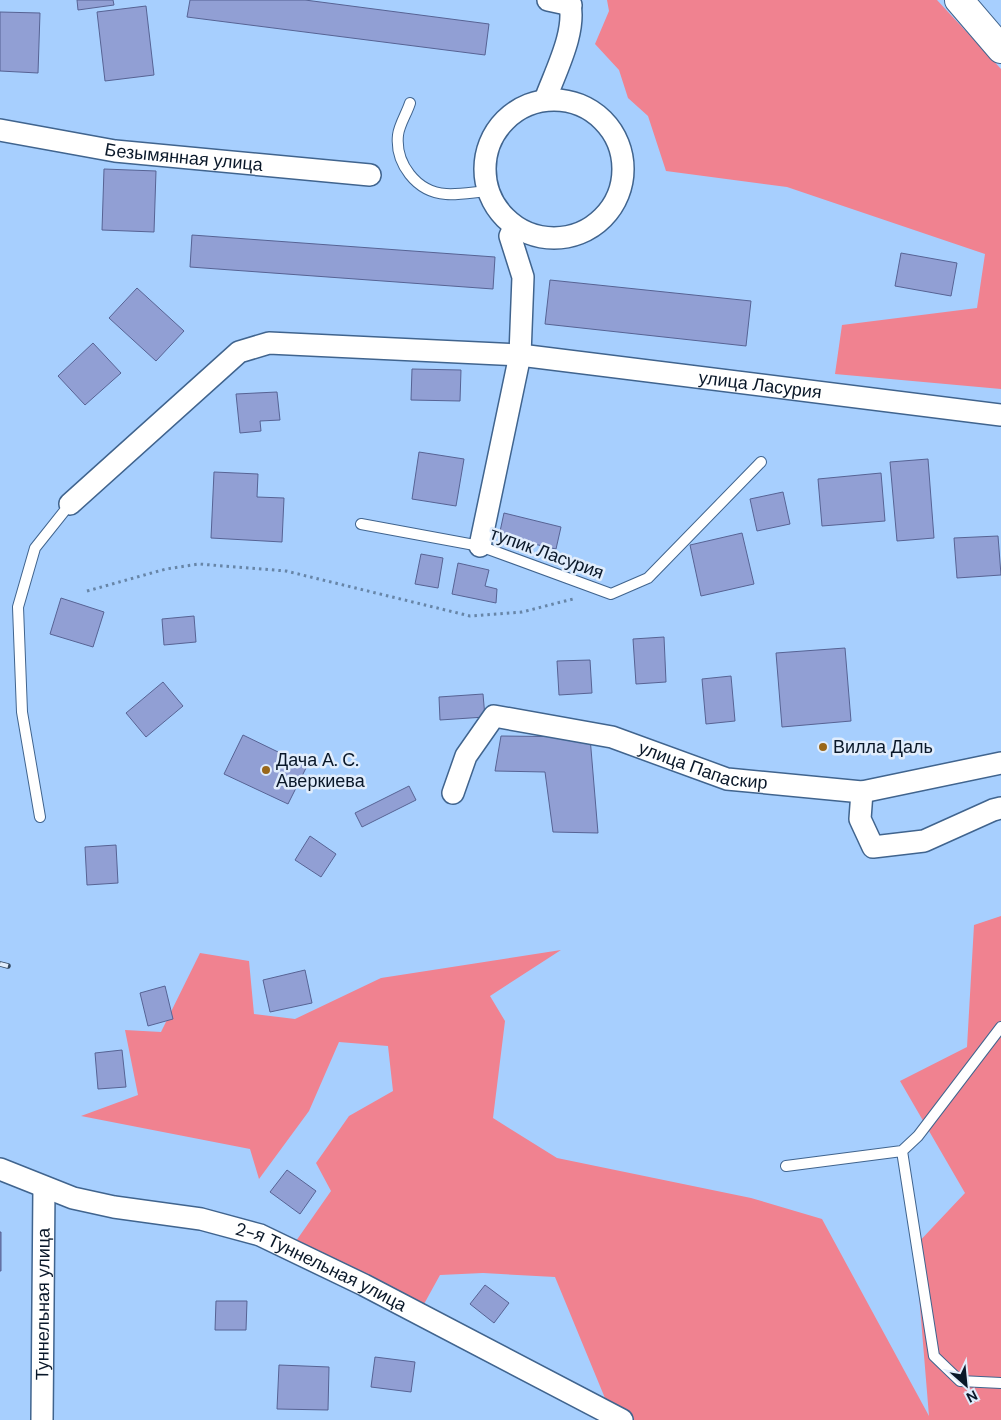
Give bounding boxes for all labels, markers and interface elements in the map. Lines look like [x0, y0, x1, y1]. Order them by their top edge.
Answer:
street label: Безымянная улица [103, 137, 265, 177]
street label: улица Ласурия [697, 365, 823, 405]
street label: тупик Ласурия [487, 521, 607, 585]
place label: Вилла Даль [833, 735, 933, 759]
street label: улица Папаскир [635, 736, 769, 795]
marker: Вилла Даль [817, 741, 829, 753]
place label: Дача А. С. Аверкиева [276, 748, 366, 793]
marker: Дача А. С. Аверкиева [260, 764, 272, 776]
street label: 2-я Туннельная улица [233, 1217, 412, 1318]
street label: Туннельная улица [30, 1227, 56, 1380]
north arrow [941, 1360, 991, 1410]
text: N [963, 1386, 981, 1407]

